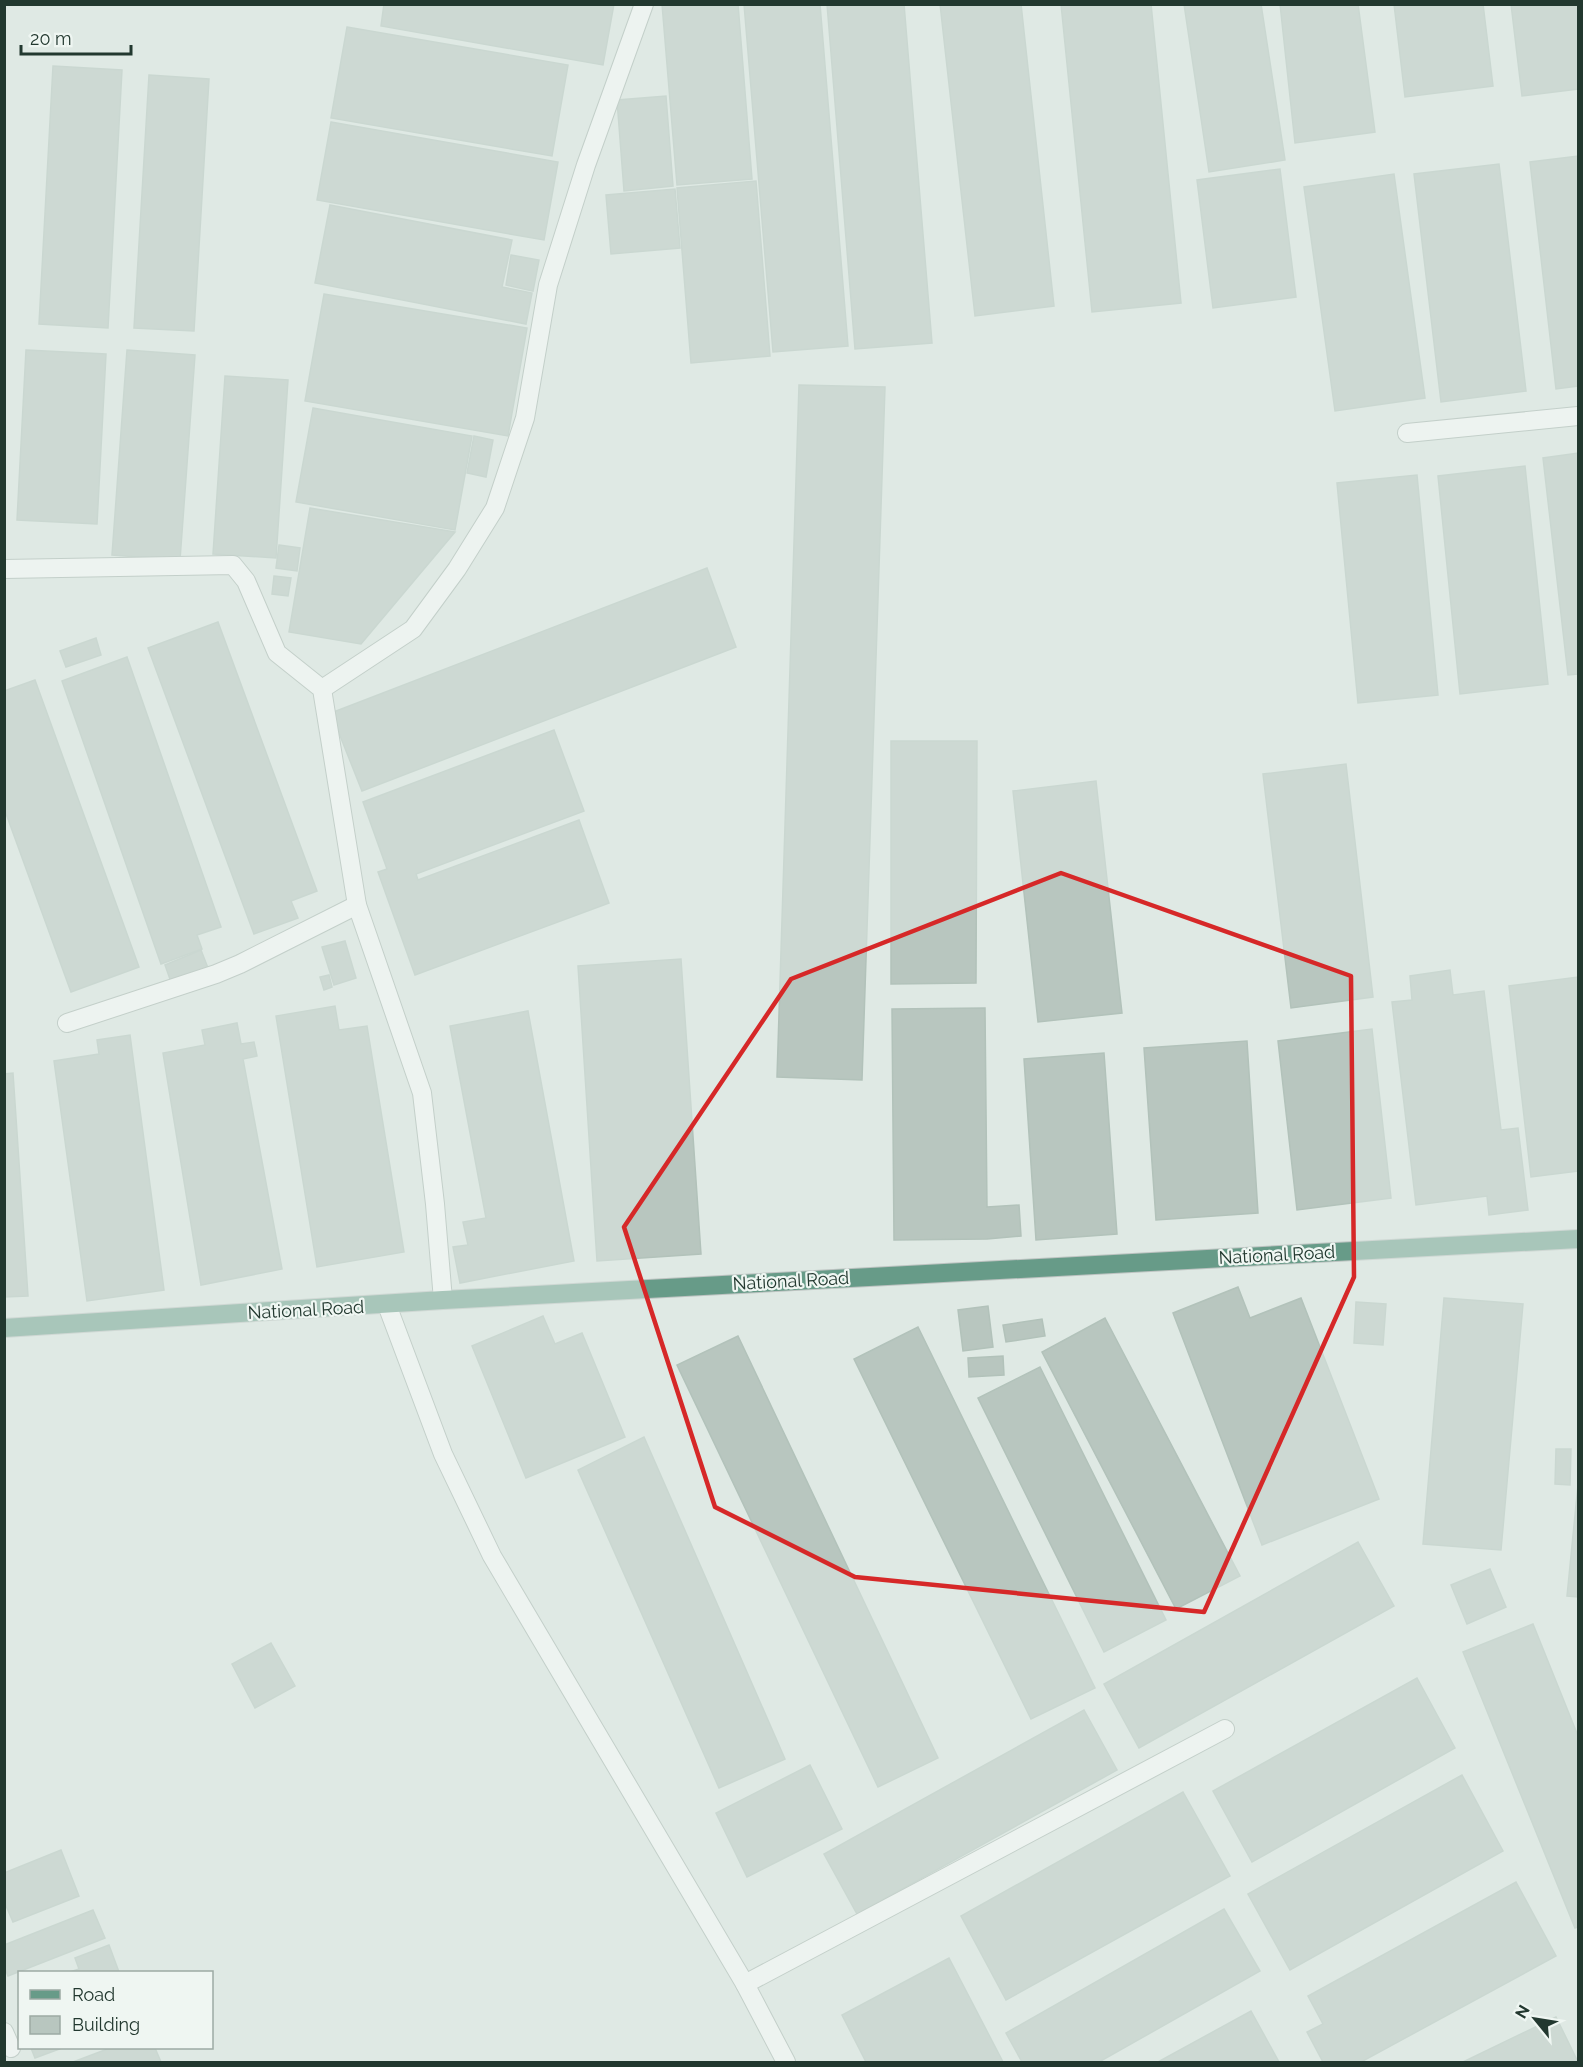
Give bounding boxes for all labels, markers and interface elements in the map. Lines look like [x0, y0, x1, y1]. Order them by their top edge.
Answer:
scale bar [21, 18, 130, 56]
text: 20 m [30, 28, 72, 49]
street label: National Road [1218, 1241, 1336, 1268]
street label: National Road [732, 1267, 850, 1294]
street label: National Road [247, 1296, 365, 1323]
legend [18, 1971, 213, 2049]
text: Road [72, 1984, 115, 2005]
north arrow [1505, 1989, 1565, 2049]
text: N [1511, 2002, 1534, 2022]
text: Building [72, 2014, 140, 2035]

